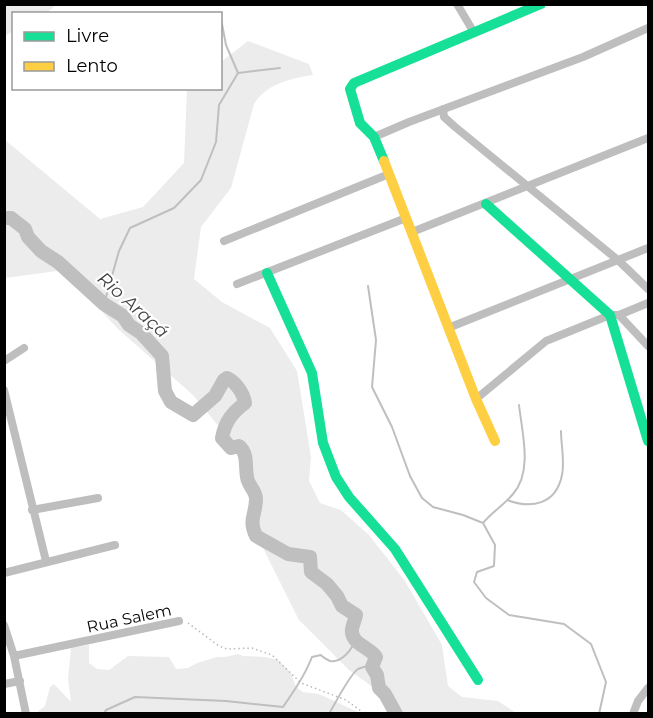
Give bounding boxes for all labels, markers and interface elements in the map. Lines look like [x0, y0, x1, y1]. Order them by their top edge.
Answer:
legend [12, 12, 222, 90]
text: Livre [66, 25, 109, 47]
text: Lento [66, 55, 118, 77]
water label: Rio Araçá [93, 267, 173, 343]
street label: Rua Salem [85, 600, 173, 637]

